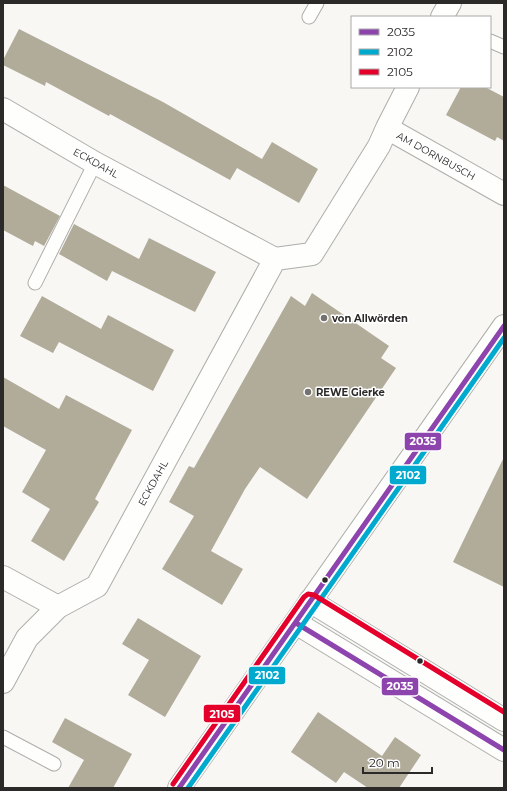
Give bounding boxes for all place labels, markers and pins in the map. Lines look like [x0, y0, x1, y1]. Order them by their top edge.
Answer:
place label: von Allwörden [331, 312, 408, 325]
marker: von Allwörden [319, 313, 329, 323]
place label: REWE Gierke [316, 386, 385, 399]
marker: REWE Gierke [303, 387, 313, 397]
unlabelled marker [320, 575, 330, 585]
unlabelled marker [415, 656, 425, 666]

